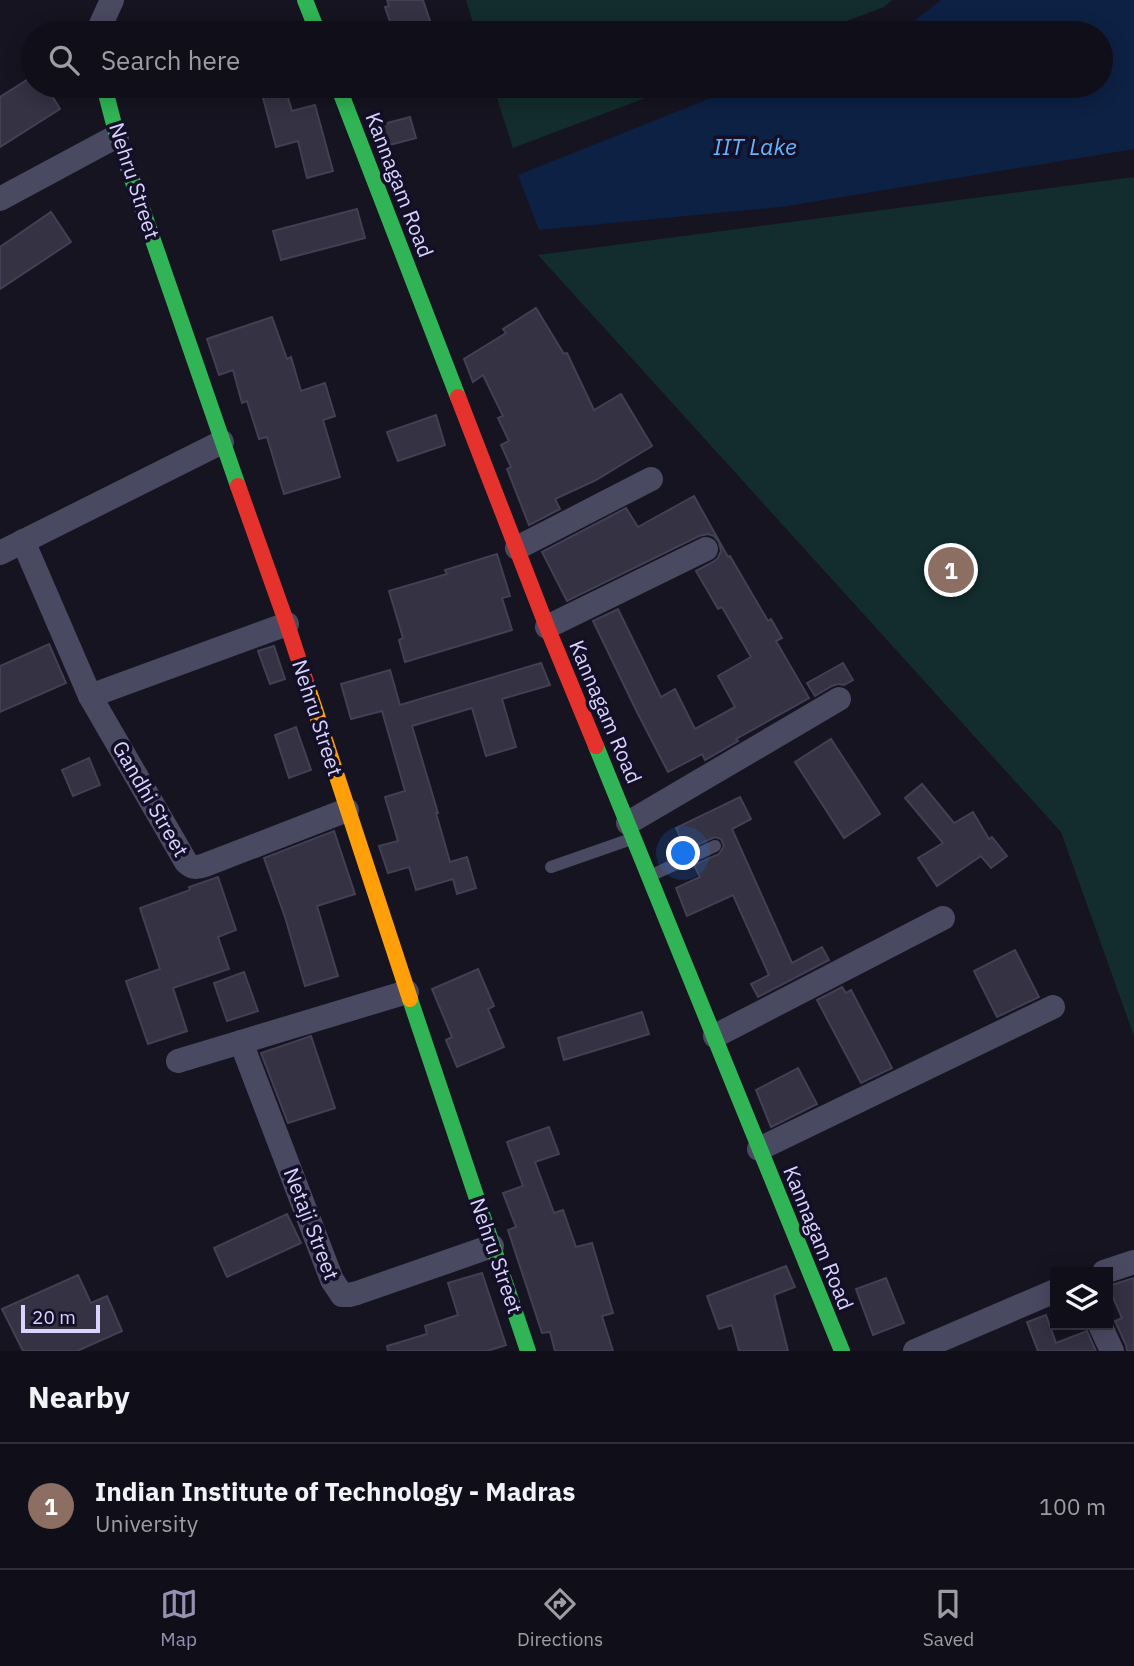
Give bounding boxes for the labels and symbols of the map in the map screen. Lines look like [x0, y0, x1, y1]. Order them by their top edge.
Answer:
street label: Kannagam Road [359, 108, 440, 261]
street label: Nehru Street [103, 119, 167, 242]
water label: IIT Lake [713, 131, 797, 161]
pin: 1 [928, 544, 974, 596]
street label: Kannagam Road [563, 636, 649, 788]
street label: Nehru Street [286, 656, 350, 779]
street label: Gandhi Street [106, 735, 195, 862]
your location [666, 836, 700, 870]
street label: Kannagam Road [777, 1161, 861, 1314]
street label: Netaji Street [278, 1164, 346, 1284]
street label: Nehru Street [464, 1194, 530, 1317]
scale bar [21, 1302, 100, 1334]

